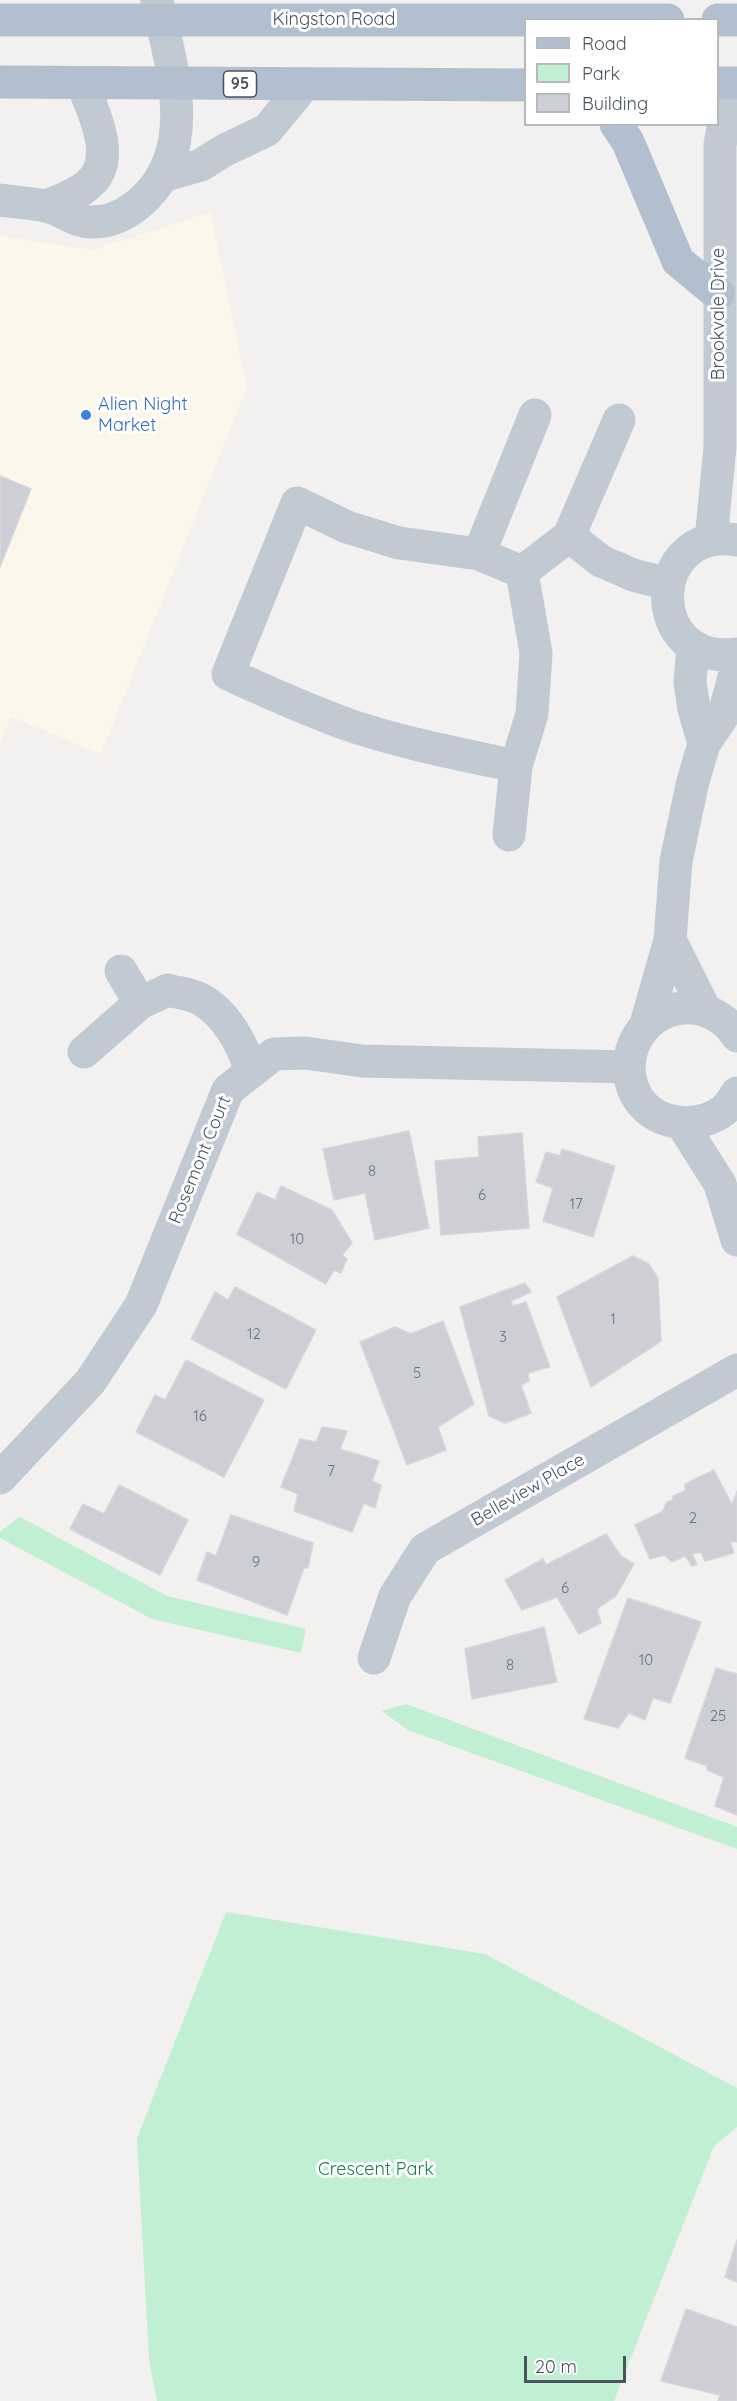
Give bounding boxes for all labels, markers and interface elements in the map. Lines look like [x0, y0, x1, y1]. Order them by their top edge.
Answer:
street label: Kingston Road [273, 9, 395, 31]
legend [524, 18, 719, 126]
text: Road [582, 32, 627, 55]
text: Park [582, 62, 620, 85]
road number: 95 [224, 71, 256, 97]
text: Building [582, 92, 648, 115]
street label: Brookvale Drive [708, 248, 730, 380]
place label: Alien Night Market [98, 394, 188, 436]
marker: Alien Night Market [79, 408, 93, 422]
street label: Rosemont Court [165, 1093, 235, 1227]
house number: 8 [368, 1162, 376, 1180]
house number: 6 [478, 1186, 486, 1204]
house number: 17 [569, 1195, 583, 1213]
house number: 10 [290, 1230, 304, 1248]
house number: 1 [610, 1310, 616, 1328]
house number: 12 [247, 1325, 261, 1343]
house number: 3 [499, 1328, 507, 1346]
house number: 5 [413, 1364, 421, 1382]
house number: 16 [193, 1407, 207, 1425]
street label: Belleview Place [467, 1449, 589, 1531]
house number: 7 [327, 1462, 335, 1480]
house number: 2 [689, 1509, 697, 1527]
house number: 9 [252, 1553, 260, 1571]
house number: 6 [561, 1579, 569, 1597]
house number: 10 [639, 1651, 653, 1669]
house number: 8 [506, 1656, 514, 1674]
house number: 25 [710, 1707, 726, 1725]
park label: Crescent Park [318, 2159, 434, 2181]
scale bar [527, 2344, 629, 2382]
text: 20 m [535, 2355, 577, 2378]

